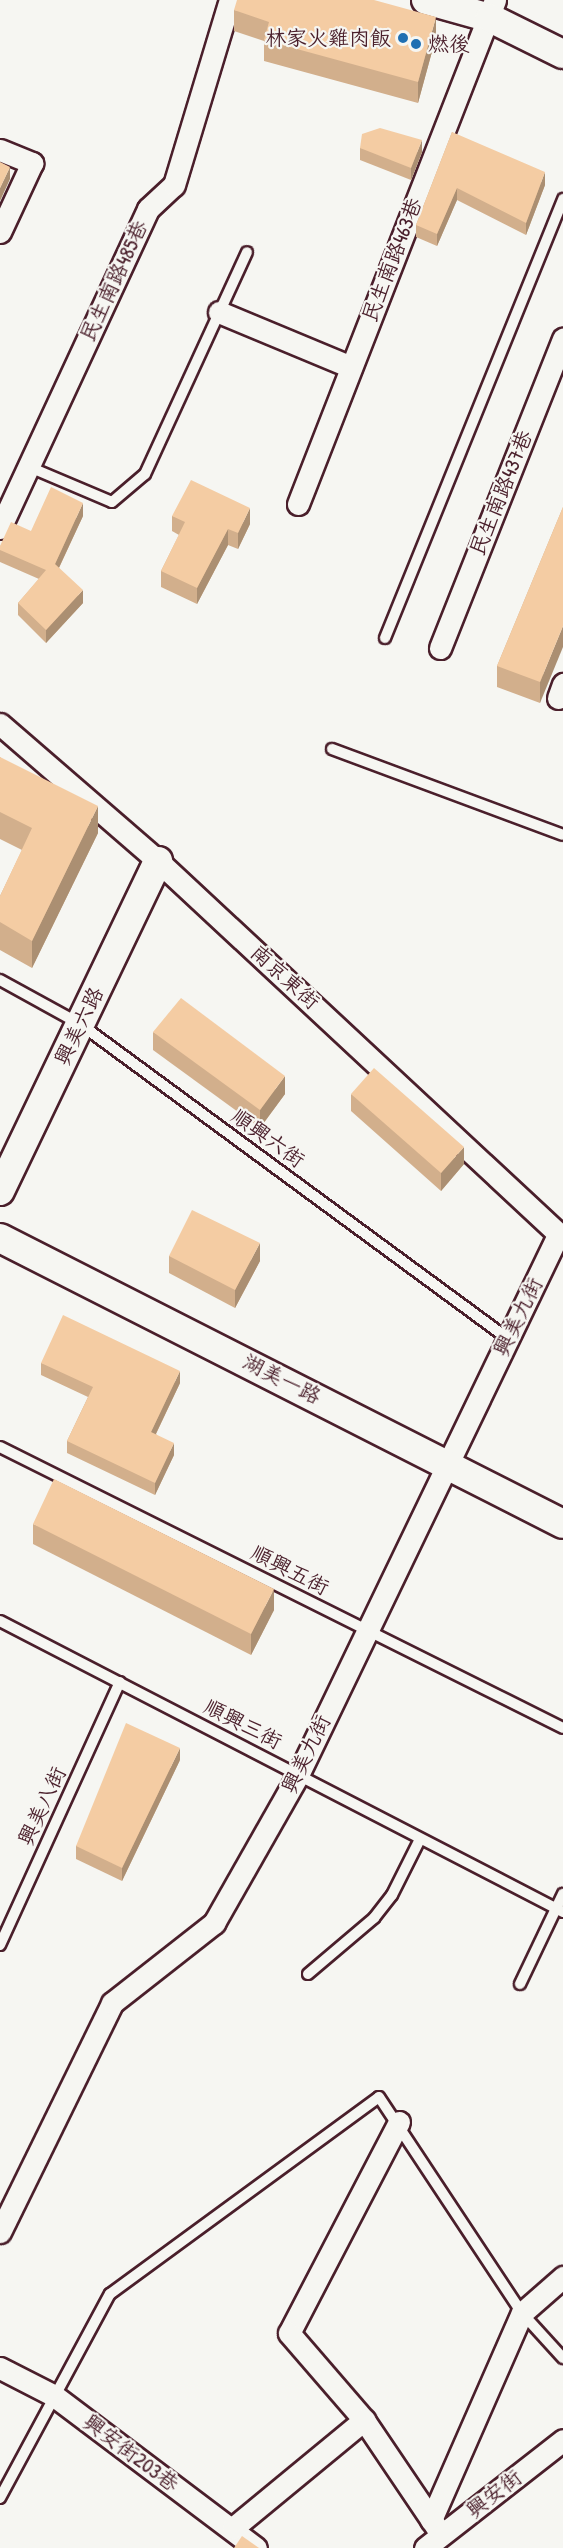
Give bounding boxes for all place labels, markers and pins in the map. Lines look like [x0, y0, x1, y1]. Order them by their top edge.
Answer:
place label: 林家火雞肉飯 [265, 25, 391, 51]
marker: 林家火雞肉飯 [396, 31, 410, 45]
place label: 燃後 [428, 31, 470, 57]
marker: 燃後 [409, 37, 423, 51]

